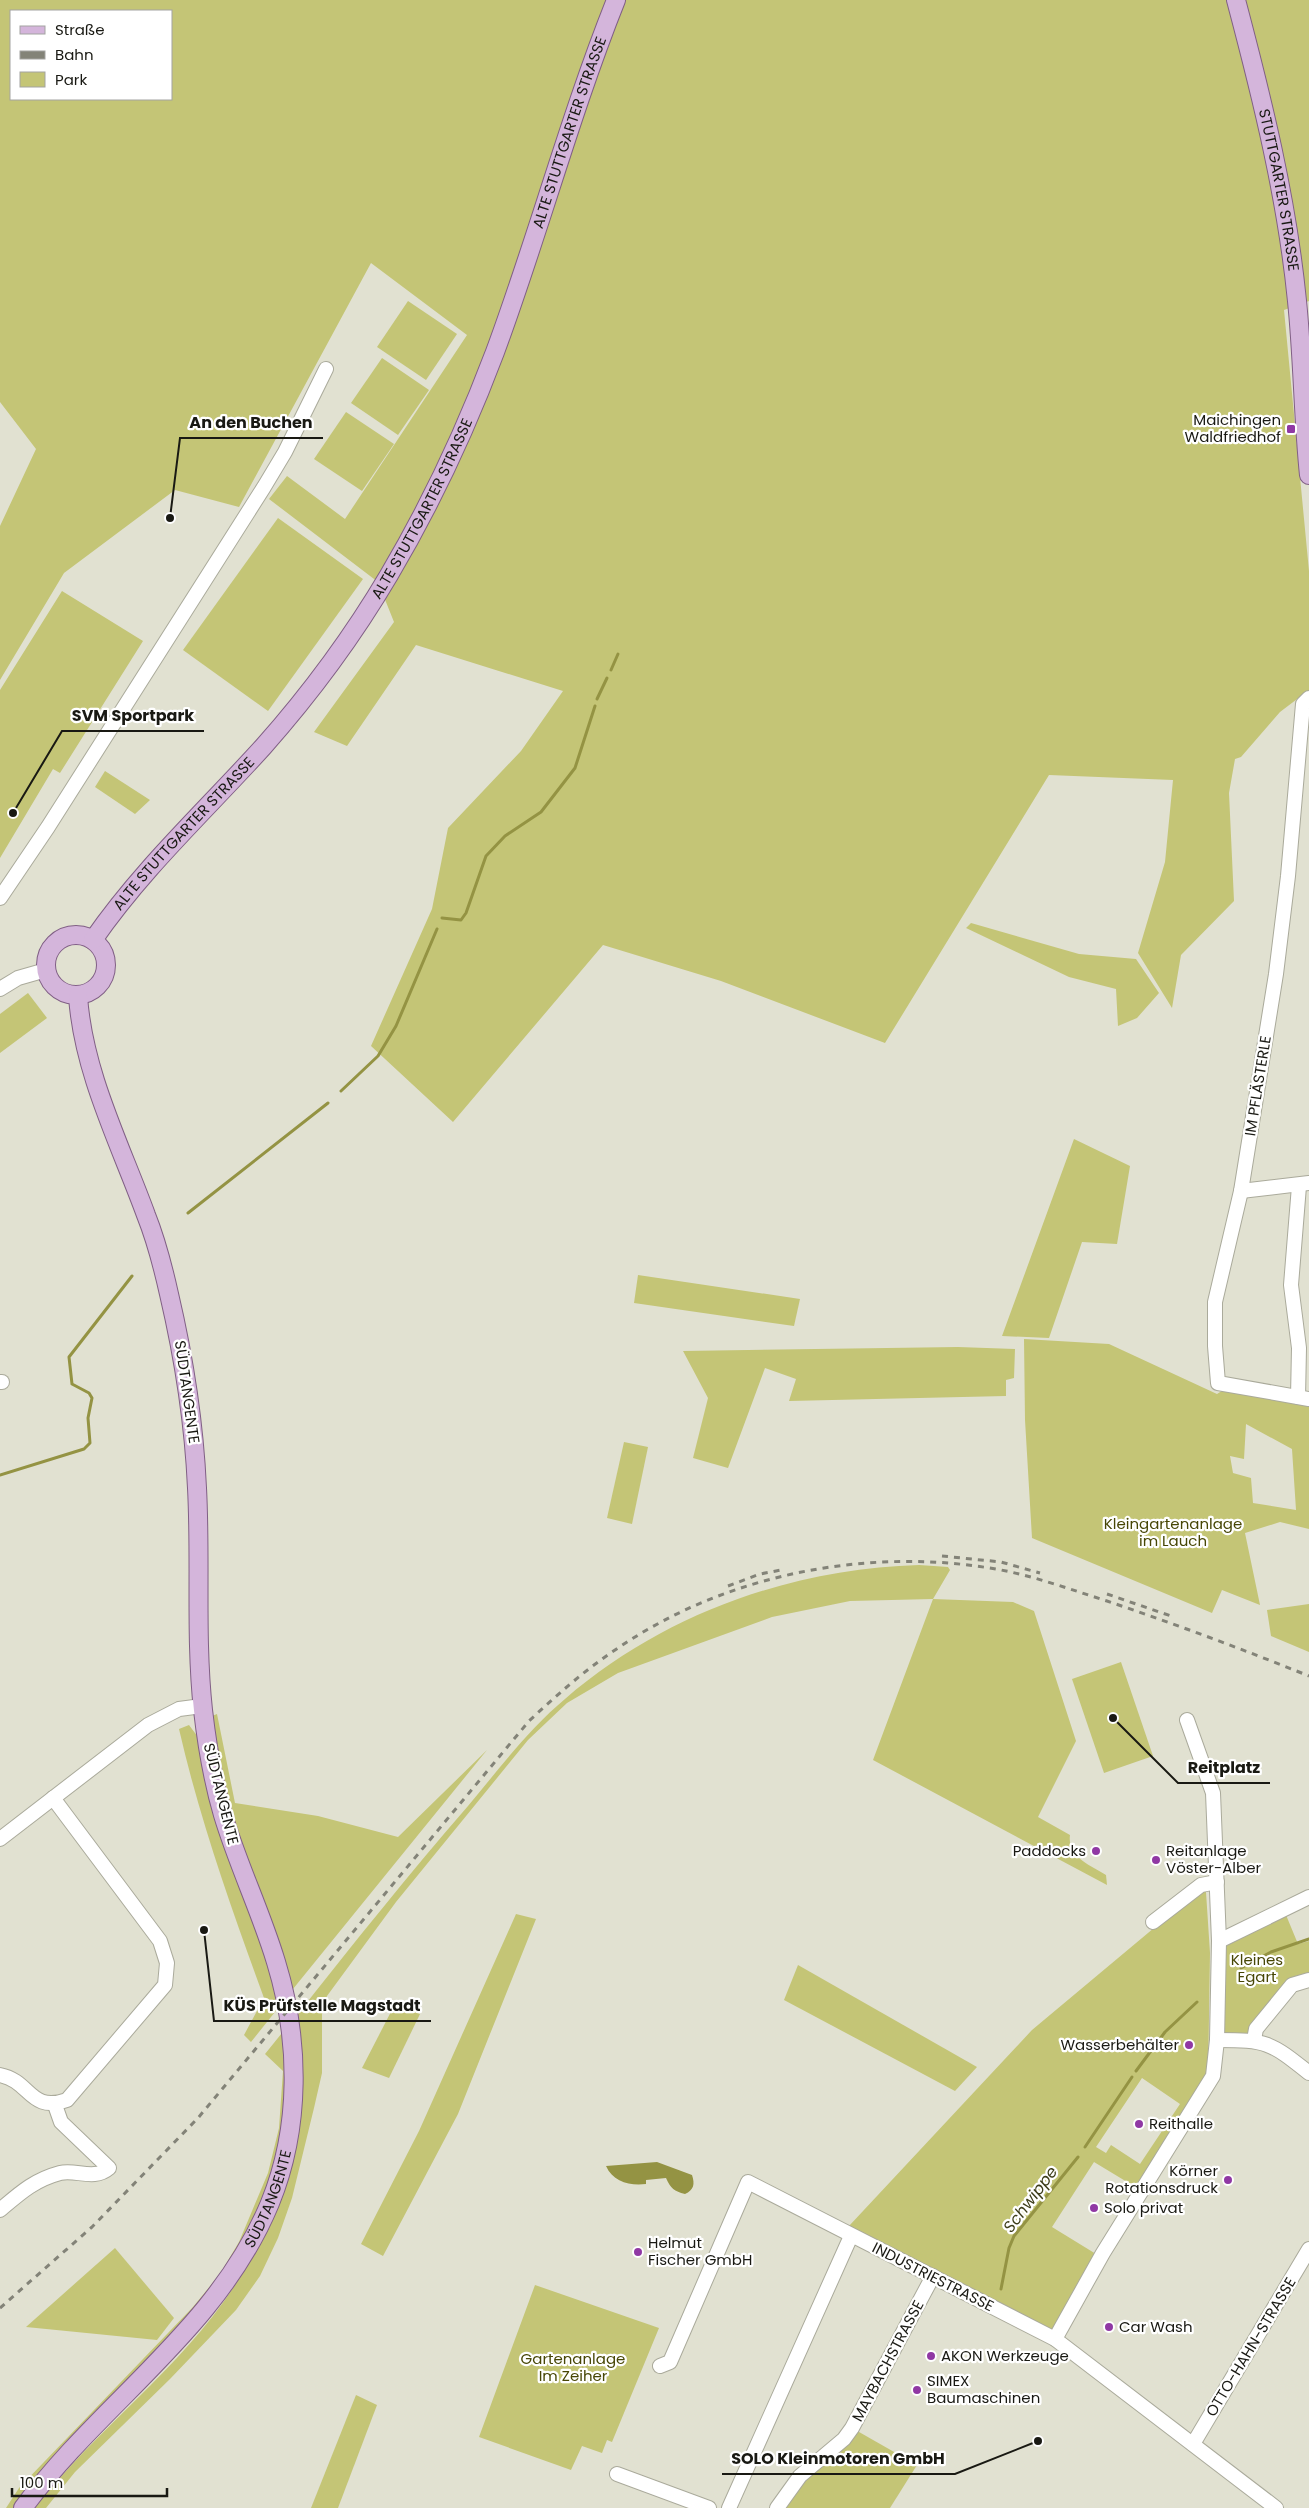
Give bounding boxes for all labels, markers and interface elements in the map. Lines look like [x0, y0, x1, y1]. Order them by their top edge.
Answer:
legend [10, 10, 172, 100]
text: Straße [55, 19, 105, 40]
street label: ALTE STUTTGARTER STRASSE [527, 33, 611, 231]
text: Bahn [55, 44, 94, 65]
text: Park [55, 69, 87, 90]
street label: STUTTGARTER STRASSE [1254, 107, 1305, 272]
callout: An den Buchen [180, 407, 323, 438]
place label: Maichingen Waldfriedhof [1185, 409, 1281, 447]
text: An den Buchen [189, 411, 313, 434]
street label: ALTE STUTTGARTER STRASSE [366, 415, 477, 603]
marker: Maichingen Waldfriedhof [1285, 423, 1297, 435]
callout: SVM Sportpark [62, 700, 204, 731]
text: SVM Sportpark [72, 704, 194, 727]
street label: ALTE STUTTGARTER STRASSE [108, 752, 259, 914]
street label: IM PFLÄSTERLE [1239, 1034, 1276, 1138]
street label: SÜDTANGENTE [170, 1339, 205, 1445]
park label: Kleingartenanlage im Lauch [1104, 1513, 1242, 1551]
street label: SÜDTANGENTE [199, 1741, 244, 1847]
callout: Reitplatz [1178, 1752, 1270, 1783]
text: Reitplatz [1188, 1756, 1260, 1779]
place label: Paddocks [1013, 1840, 1086, 1861]
place label: Reitanlage Vöster-Alber [1166, 1840, 1261, 1878]
marker: Paddocks [1090, 1845, 1102, 1857]
marker: Reitanlage Vöster-Alber [1150, 1854, 1162, 1866]
park label: Kleines Egart [1231, 1949, 1283, 1987]
callout: KÜS Prüfstelle Magstadt [214, 1990, 431, 2021]
text: KÜS Prüfstelle Magstadt [223, 1994, 421, 2017]
place label: Wasserbehälter [1060, 2034, 1179, 2055]
marker: Wasserbehälter [1183, 2039, 1195, 2051]
place label: Reithalle [1149, 2113, 1213, 2134]
marker: Reithalle [1133, 2118, 1145, 2130]
street label: SÜDTANGENTE [239, 2148, 296, 2252]
place label: Körner Rotationsdruck [1105, 2160, 1218, 2198]
water label: Schwippe [998, 2161, 1063, 2237]
marker: Körner Rotationsdruck [1222, 2174, 1234, 2186]
place label: Solo privat [1104, 2197, 1183, 2218]
marker: Solo privat [1088, 2202, 1100, 2214]
place label: Helmut Fischer GmbH [648, 2232, 752, 2270]
street label: INDUSTRIESTRASSE [869, 2237, 998, 2316]
marker: Helmut Fischer GmbH [632, 2246, 644, 2258]
street label: OTTO-HAHN-STRASSE [1201, 2273, 1301, 2420]
street label: MAYBACHSTRASSE [847, 2296, 928, 2425]
place label: Car Wash [1119, 2316, 1193, 2337]
marker: Car Wash [1103, 2321, 1115, 2333]
place label: AKON Werkzeuge [941, 2345, 1069, 2366]
park label: Gartenanlage Im Zeiher [521, 2348, 625, 2386]
marker: AKON Werkzeuge [925, 2350, 937, 2362]
place label: SIMEX Baumaschinen [927, 2370, 1040, 2408]
marker: SIMEX Baumaschinen [911, 2384, 923, 2396]
callout: SOLO Kleinmotoren GmbH [722, 2443, 955, 2474]
text: SOLO Kleinmotoren GmbH [731, 2447, 945, 2470]
scale bar [12, 2466, 168, 2498]
text: 100 m [20, 2472, 63, 2493]

